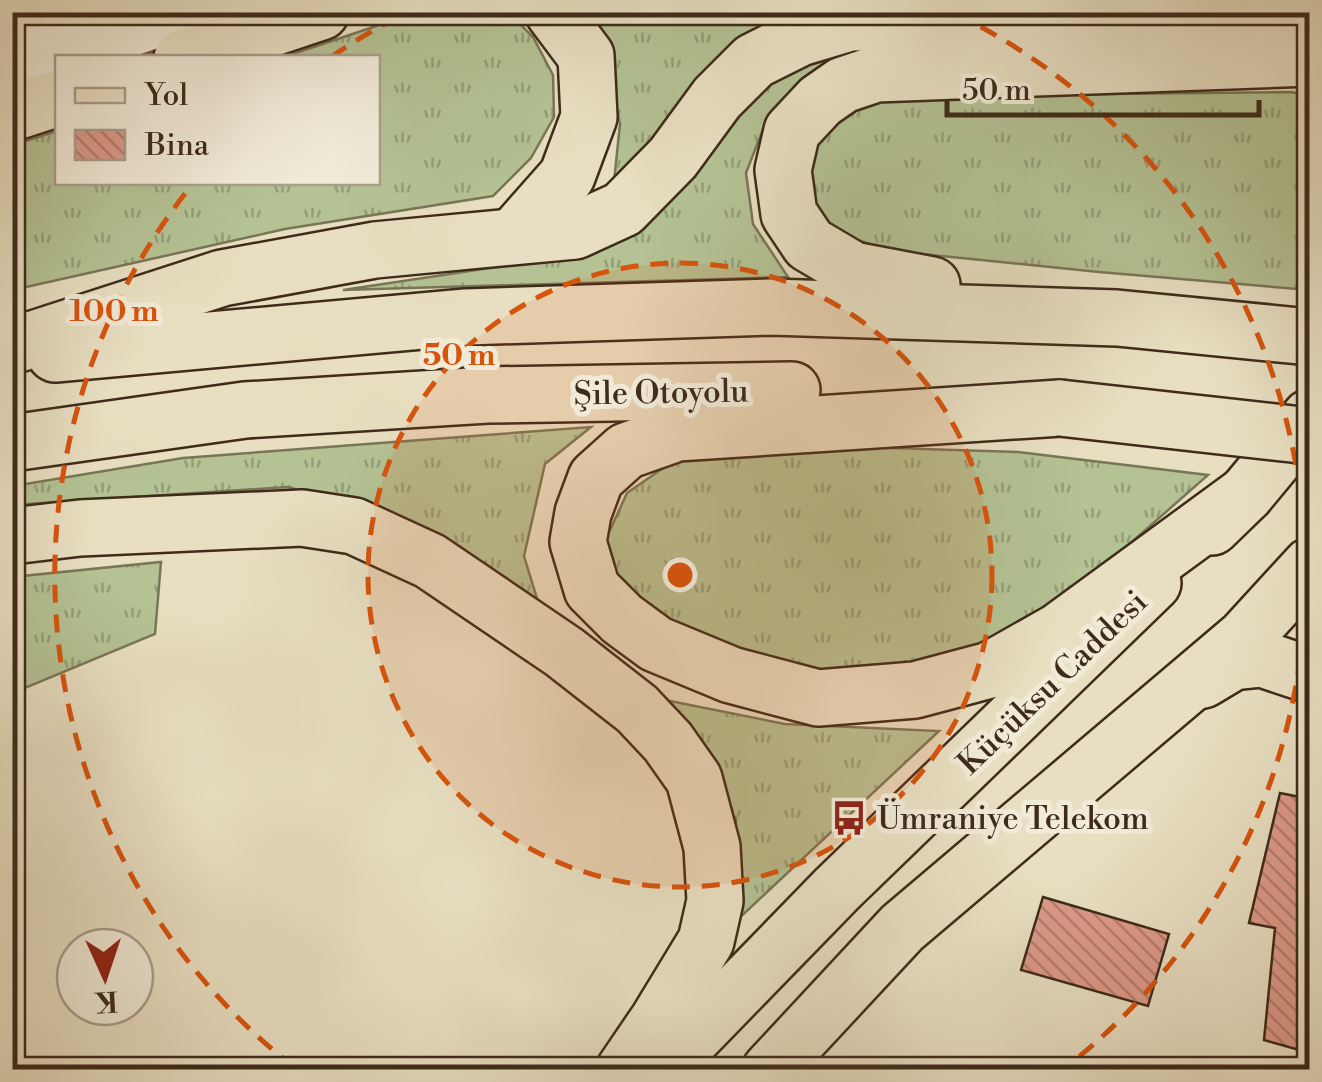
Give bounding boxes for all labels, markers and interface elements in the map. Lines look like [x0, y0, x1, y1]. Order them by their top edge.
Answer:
legend [55, 55, 380, 185]
scale bar [947, 55, 1260, 117]
text: 50 m [962, 72, 1031, 110]
text: Yol [143, 77, 188, 115]
text: Bina [144, 127, 210, 165]
text: 100 m [69, 293, 159, 331]
text: 50 m [423, 337, 495, 375]
street label: Şile Otoyolu [573, 371, 749, 415]
centre of rings [662, 557, 698, 593]
street label: Küçüksu Caddesi [949, 582, 1156, 783]
place label: Ümraniye Telekom [877, 798, 1149, 839]
bus stop icon: Ümraniye Telekom [830, 799, 868, 837]
north arrow [55, 927, 155, 1027]
text: K [93, 982, 118, 1019]

